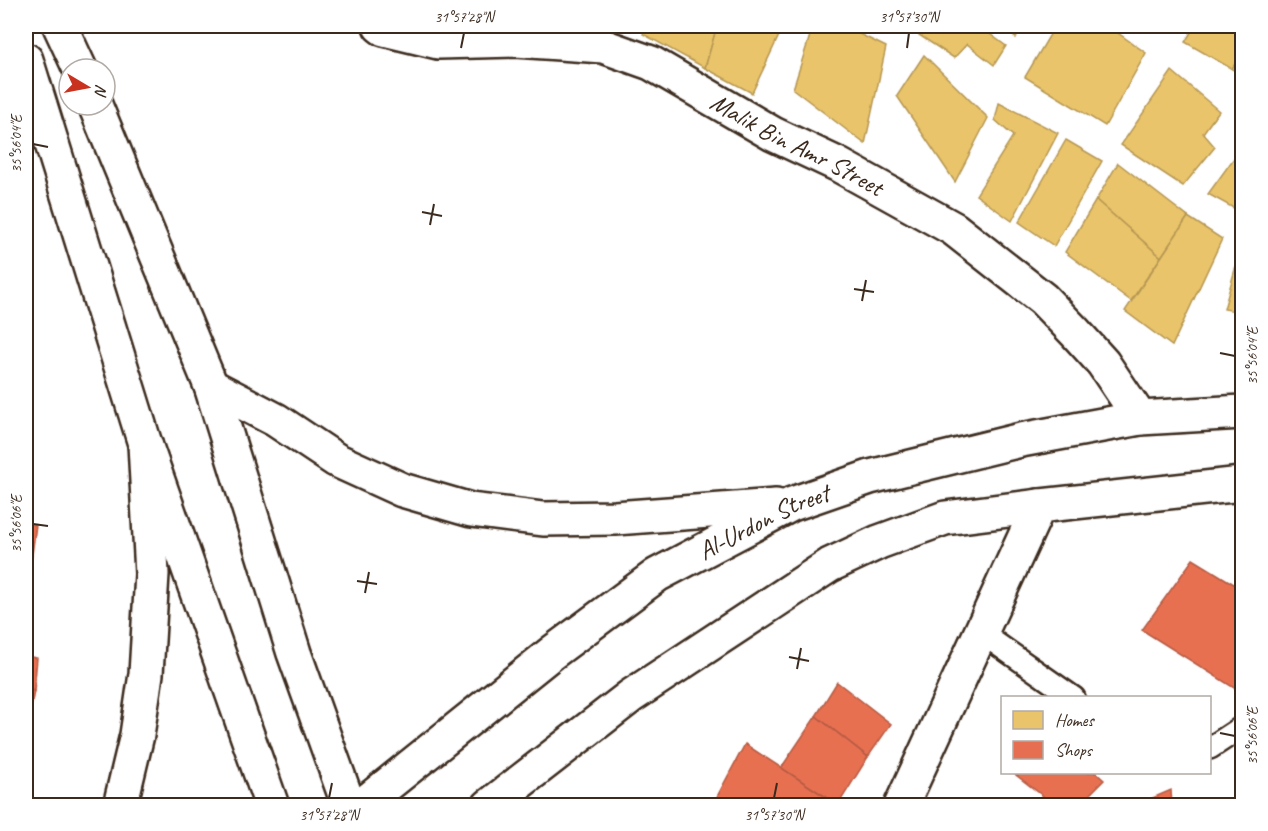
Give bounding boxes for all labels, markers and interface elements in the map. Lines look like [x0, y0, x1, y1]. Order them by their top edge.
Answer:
text: 31°57'28"N [434, 8, 497, 27]
text: 31°57'30"N [879, 8, 942, 27]
north arrow [57, 57, 117, 117]
text: N [90, 83, 111, 99]
street label: Malik Bin Amr Street [705, 85, 892, 204]
text: 35°56'04"E [7, 113, 26, 173]
text: 35°56'04"E [1243, 325, 1262, 385]
street label: Al-Urdon Street [692, 475, 837, 567]
text: 35°56'06"E [7, 493, 26, 553]
legend [1001, 696, 1211, 774]
text: 35°56'06"E [1243, 705, 1262, 765]
text: Homes [1055, 709, 1095, 731]
text: Shops [1055, 739, 1094, 761]
text: 31°57'28"N [299, 806, 362, 825]
text: 31°57'30"N [744, 806, 807, 825]

